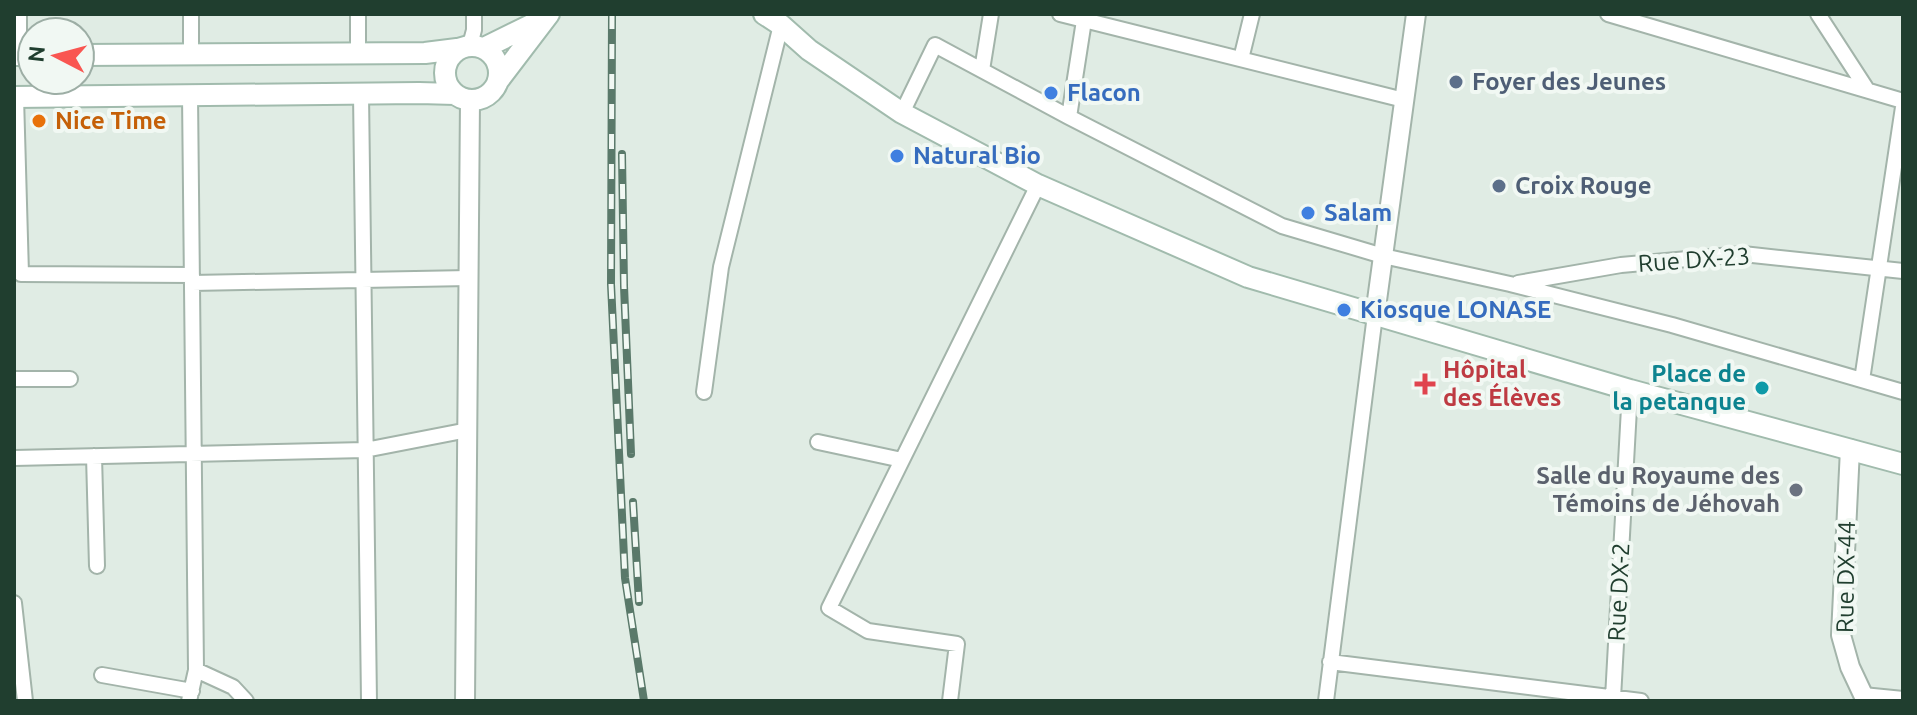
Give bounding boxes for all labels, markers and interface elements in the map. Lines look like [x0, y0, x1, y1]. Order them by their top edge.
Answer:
north arrow [16, 16, 96, 96]
text: N [22, 44, 49, 63]
place label: Foyer des Jeunes [1472, 68, 1666, 95]
marker: Foyer des Jeunes [1447, 73, 1465, 91]
place label: Flacon [1067, 79, 1141, 106]
marker: Flacon [1042, 84, 1060, 102]
place label: Nice Time [55, 107, 167, 134]
marker: Nice Time [30, 112, 48, 130]
place label: Natural Bio [913, 142, 1041, 169]
marker: Natural Bio [888, 147, 906, 165]
place label: Croix Rouge [1515, 172, 1652, 199]
marker: Croix Rouge [1490, 177, 1508, 195]
place label: Salam [1324, 199, 1392, 226]
marker: Salam [1299, 204, 1317, 222]
street label: Rue DX-23 [1637, 242, 1751, 277]
place label: Kiosque LONASE [1360, 296, 1551, 323]
marker: Kiosque LONASE [1335, 301, 1353, 319]
place label: Hôpital des Élèves [1443, 356, 1561, 411]
place label: Place de la petanque [1612, 360, 1746, 415]
marker: Hôpital des Élèves [1414, 373, 1436, 395]
marker: Place de la petanque [1753, 379, 1771, 397]
place label: Salle du Royaume des Témoins de Jéhovah [1536, 462, 1780, 517]
marker: Salle du Royaume des Témoins de Jéhovah [1787, 481, 1805, 499]
street label: Rue DX-44 [1831, 521, 1860, 633]
street label: Rue DX-2 [1602, 542, 1635, 642]

